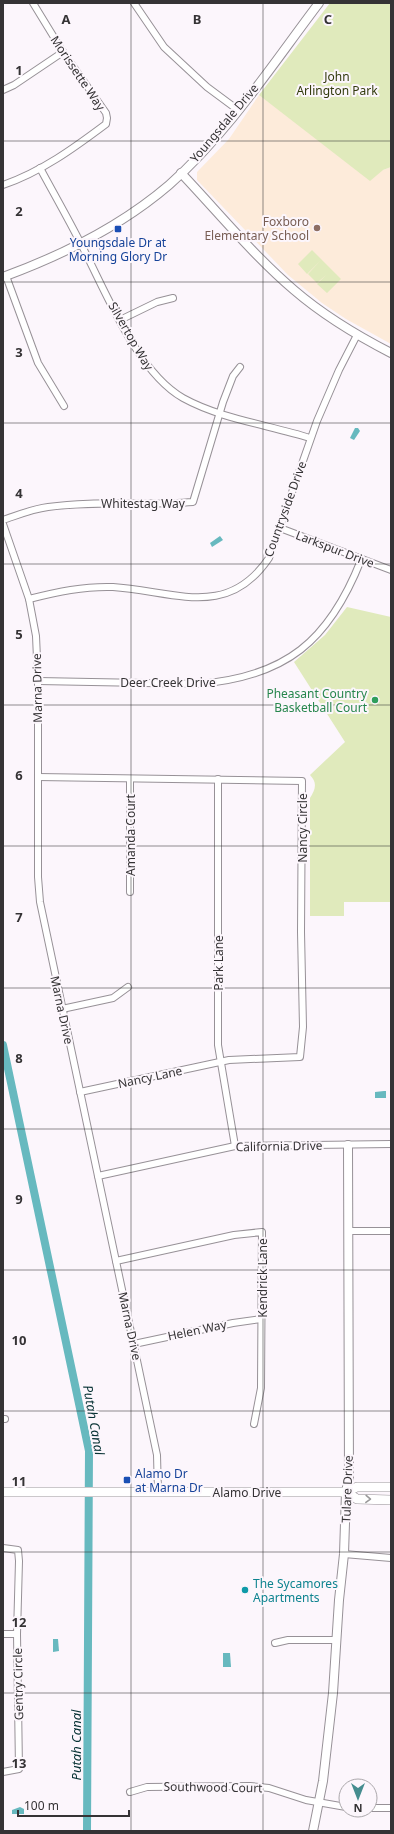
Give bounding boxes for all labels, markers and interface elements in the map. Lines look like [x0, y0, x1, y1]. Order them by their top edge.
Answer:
text: A [62, 10, 71, 28]
text: B [193, 10, 201, 28]
text: C [324, 10, 332, 28]
street label: Morissette Way [47, 32, 110, 114]
text: 1 [15, 61, 23, 79]
park label: John Arlington Park [296, 68, 378, 99]
street label: Youngsdale Drive [186, 80, 262, 166]
text: 2 [15, 202, 23, 220]
place label: Foxboro Elementary School [204, 213, 309, 244]
marker: Foxboro Elementary School [312, 223, 322, 233]
marker: Youngsdale Dr at Morning Glory Dr [113, 224, 123, 234]
place label: Youngsdale Dr at Morning Glory Dr [69, 234, 167, 265]
street label: Silvertop Way [105, 299, 158, 374]
text: 3 [15, 343, 23, 361]
street label: Countryside Drive [260, 458, 310, 559]
text: 4 [15, 484, 23, 502]
street label: Whitestag Way [101, 495, 186, 512]
street label: Larkspur Drive [293, 526, 377, 572]
text: 5 [15, 625, 23, 643]
street label: Marna Drive [28, 653, 46, 723]
street label: Deer Creek Drive [120, 674, 216, 691]
place label: Pheasant Country Basketball Court [266, 685, 368, 716]
marker: Pheasant Country Basketball Court [370, 695, 380, 705]
text: 6 [15, 766, 23, 784]
street label: Amanda Court [122, 793, 139, 876]
street label: Nancy Circle [294, 793, 311, 863]
text: 7 [15, 908, 23, 926]
street label: Park Lane [210, 935, 227, 991]
street label: Marna Drive [46, 974, 78, 1046]
text: 8 [15, 1049, 23, 1067]
street label: Nancy Lane [116, 1062, 184, 1092]
street label: California Drive [235, 1137, 323, 1155]
text: 9 [15, 1190, 23, 1208]
street label: Kendrick Lane [254, 1238, 271, 1318]
street label: Marna Drive [114, 1290, 146, 1362]
street label: Helen Way [166, 1315, 229, 1345]
text: 10 [12, 1331, 26, 1349]
water label: Putah Canal [79, 1384, 109, 1457]
street label: Tulare Drive [337, 1455, 357, 1523]
place label: Alamo Dr at Marna Dr [135, 1465, 203, 1496]
text: 11 [12, 1472, 26, 1490]
marker: Alamo Dr at Marna Dr [122, 1475, 132, 1485]
street label: Alamo Drive [213, 1484, 282, 1501]
one-way arrow [365, 1495, 371, 1503]
place label: The Sycamores Apartments [253, 1575, 338, 1606]
marker: The Sycamores Apartments [240, 1585, 250, 1595]
text: 12 [12, 1613, 26, 1631]
street label: Gentry Circle [9, 1647, 27, 1720]
water label: Putah Canal [67, 1709, 85, 1780]
text: 13 [12, 1754, 26, 1772]
street label: Southwood Court [163, 1778, 263, 1796]
north arrow [338, 1778, 378, 1818]
scale bar [18, 1792, 129, 1818]
text: 100 m [24, 1797, 59, 1814]
text: N [354, 1801, 362, 1816]

